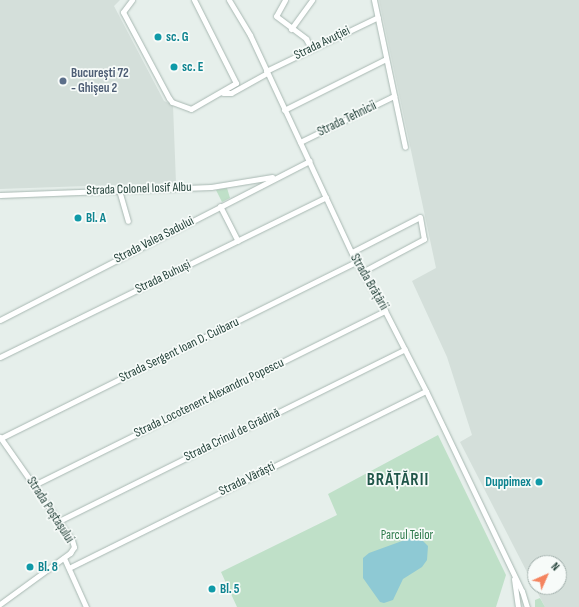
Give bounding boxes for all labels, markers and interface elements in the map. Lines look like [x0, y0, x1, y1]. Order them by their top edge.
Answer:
street label: Strada Avuției [291, 23, 353, 63]
place label: sc. G [166, 29, 189, 45]
marker: sc. G [153, 32, 163, 42]
place label: sc. E [182, 59, 203, 75]
marker: sc. E [169, 62, 179, 72]
place label: Bucureşti 72 - Ghişeu 2 [71, 66, 129, 97]
marker: Bucureşti 72 - Ghişeu 2 [58, 76, 68, 86]
street label: Strada Tehnicii [315, 98, 379, 140]
street label: Strada Colonel Iosif Albu [86, 179, 192, 199]
place label: Bl. A [86, 210, 106, 226]
marker: Bl. A [73, 213, 83, 223]
street label: Strada Valea Sadului [112, 213, 196, 267]
street label: Strada Brățării [347, 251, 391, 313]
street label: Strada Buhuși [133, 257, 193, 297]
street label: Strada Sergent Ioan D. Cuibaru [116, 314, 242, 386]
street label: Strada Locotenent Alexandru Popescu [132, 355, 286, 441]
street label: Strada Crinul de Grădină [182, 405, 282, 465]
street label: Strada Vărăști [216, 459, 278, 499]
district label: BRĂȚĂRII [367, 471, 429, 491]
street label: Strada Poștașului [23, 474, 77, 546]
place label: Duppimex [485, 474, 531, 490]
marker: Duppimex [534, 477, 544, 487]
park label: Parcul Teilor [381, 527, 433, 543]
north arrow [527, 555, 567, 595]
place label: Bl. 8 [38, 559, 58, 575]
text: N [548, 560, 562, 574]
marker: Bl. 8 [25, 562, 35, 572]
place label: Bl. 5 [220, 581, 240, 597]
marker: Bl. 5 [207, 584, 217, 594]

